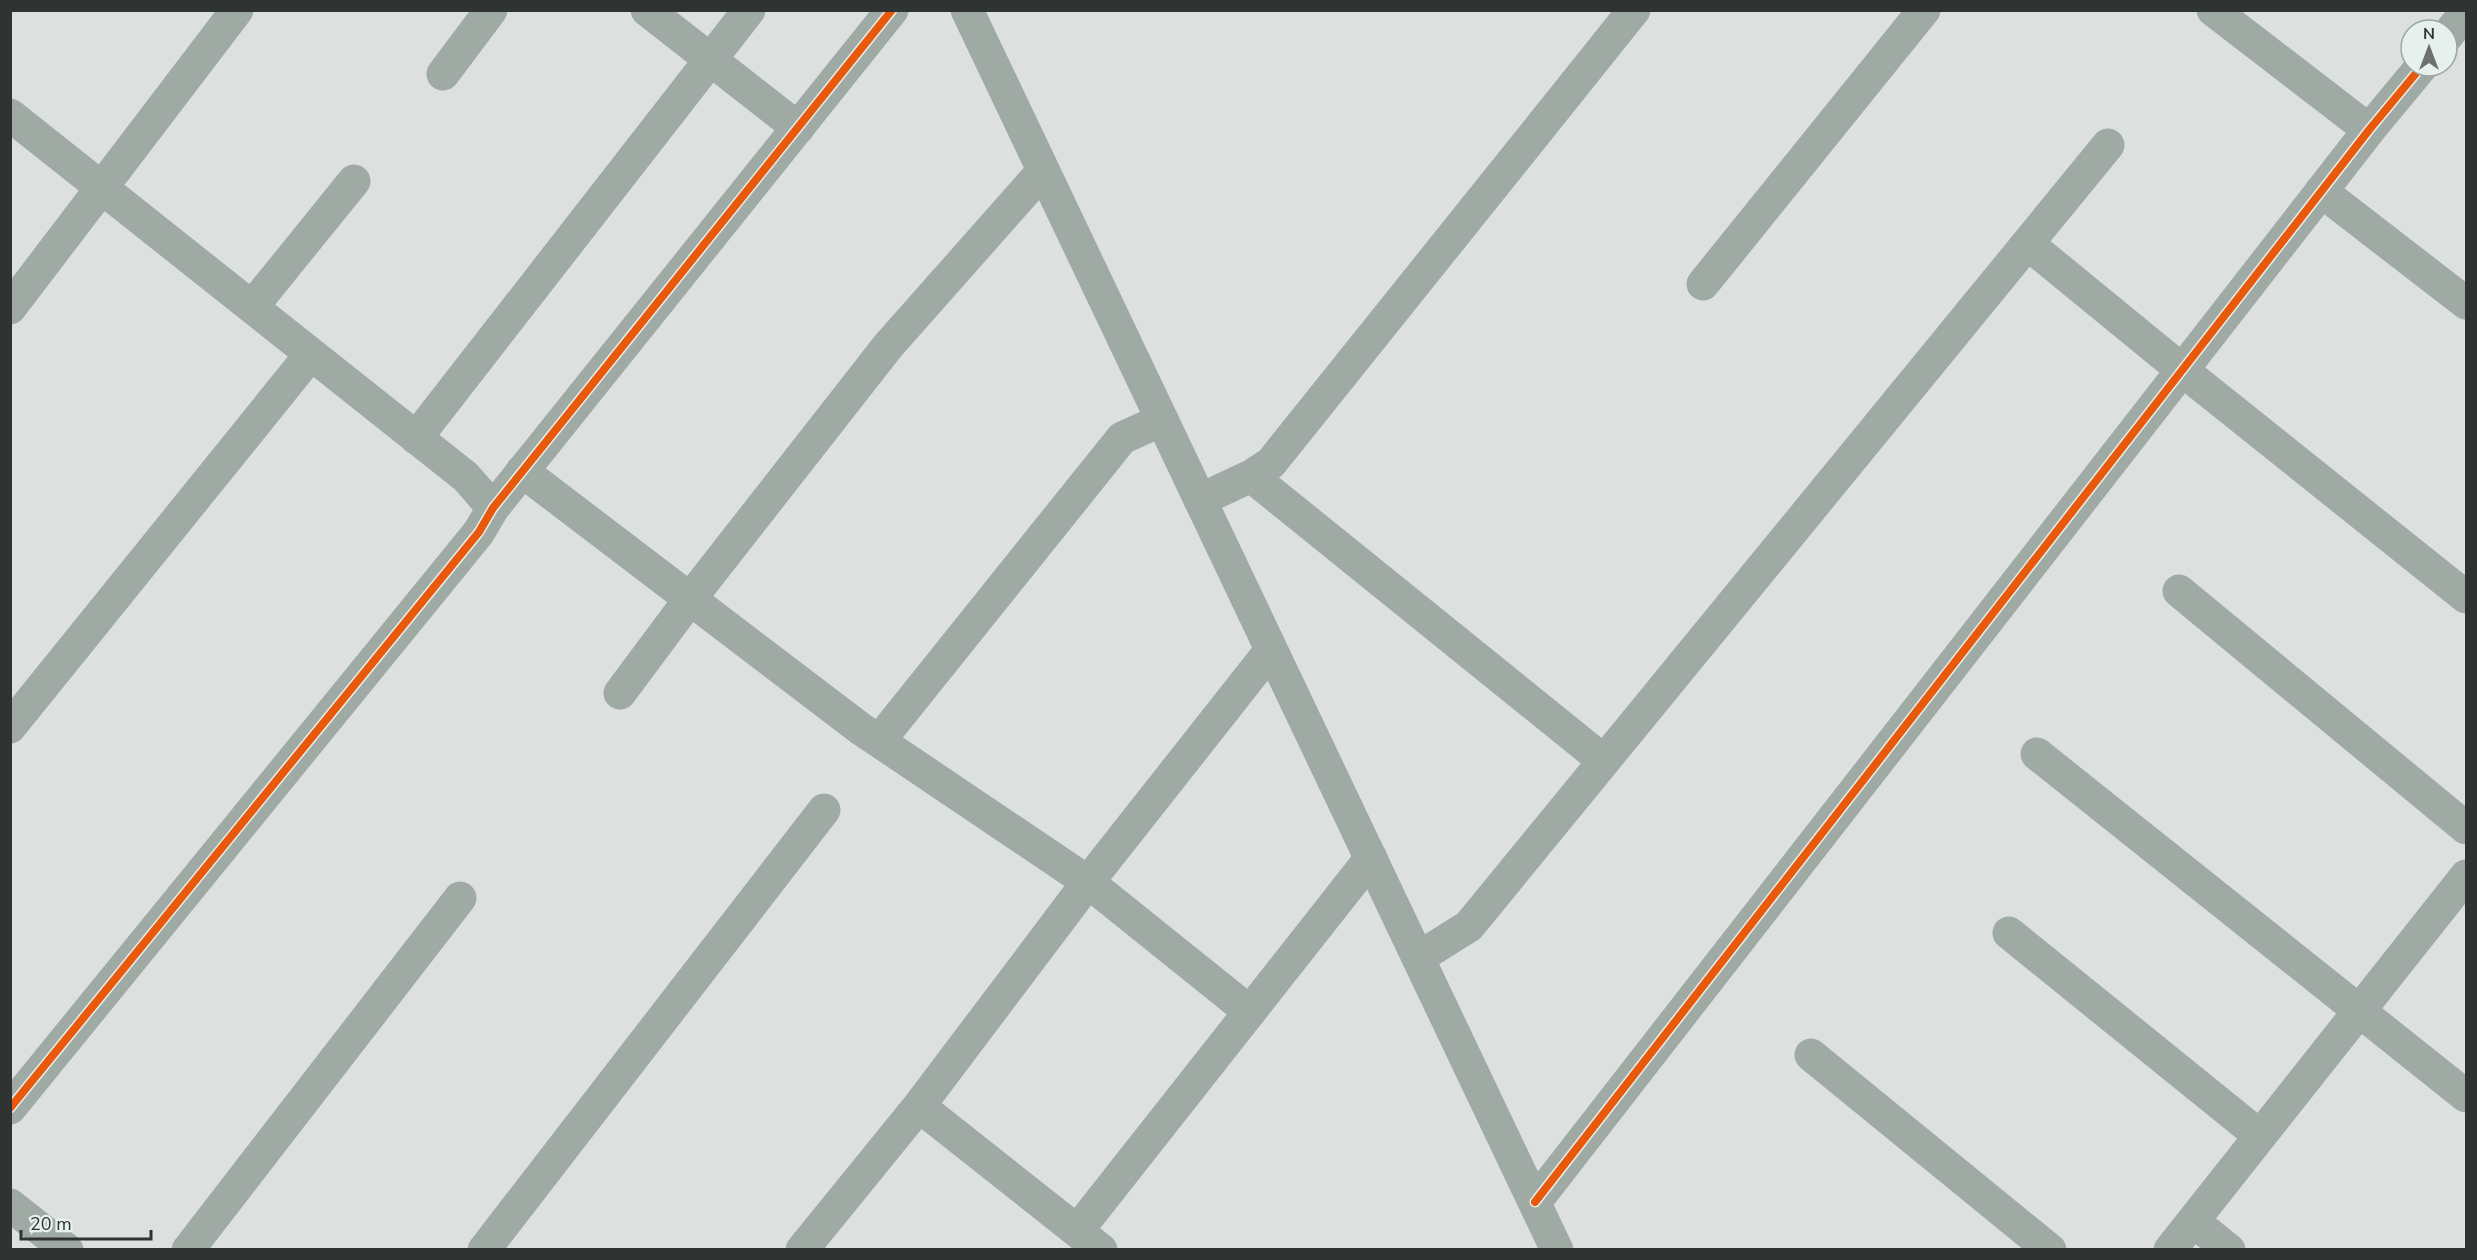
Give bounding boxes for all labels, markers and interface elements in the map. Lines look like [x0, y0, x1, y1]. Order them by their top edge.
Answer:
north arrow [2399, 18, 2459, 78]
text: N [2423, 23, 2435, 45]
scale bar [21, 1203, 152, 1241]
text: 20 m [30, 1212, 72, 1236]

